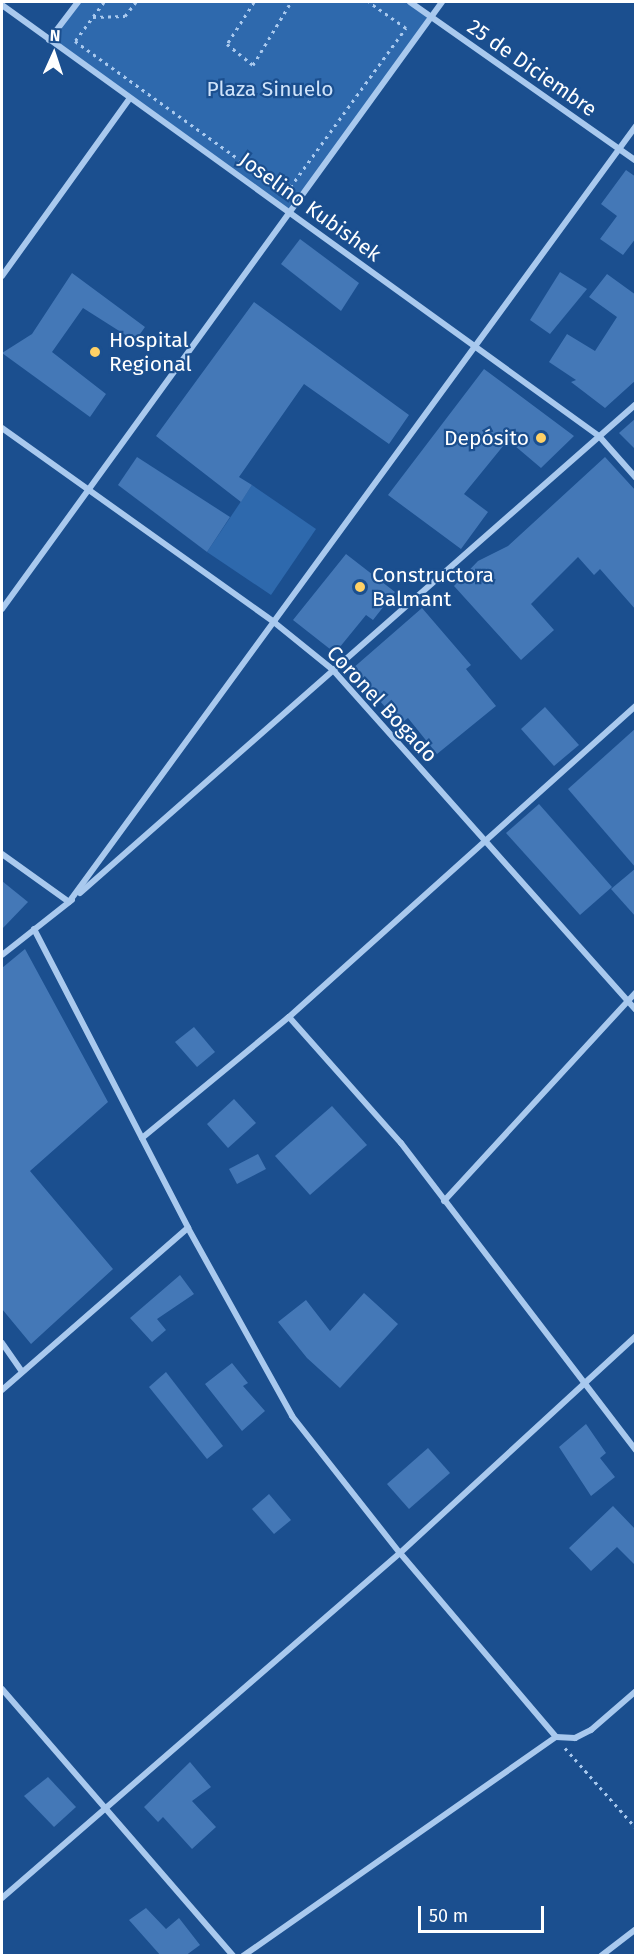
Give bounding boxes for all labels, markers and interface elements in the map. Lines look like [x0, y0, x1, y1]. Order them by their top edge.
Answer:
street label: 25 de Diciembre [462, 14, 602, 122]
north arrow [24, 24, 84, 84]
text: N [49, 26, 61, 45]
park label: Plaza Sinuelo [207, 76, 333, 102]
street label: Joselino Kubishek [234, 147, 386, 267]
place label: Hospital Regional [109, 327, 192, 377]
marker: Hospital Regional [86, 343, 104, 361]
place label: Depósito [444, 425, 529, 451]
marker: Depósito [534, 431, 548, 445]
place label: Constructora Balmant [372, 562, 494, 612]
marker: Constructora Balmant [353, 580, 367, 594]
street label: Coronel Bogado [321, 640, 443, 768]
scale bar [421, 1894, 547, 1932]
text: 50 m [429, 1905, 468, 1927]

